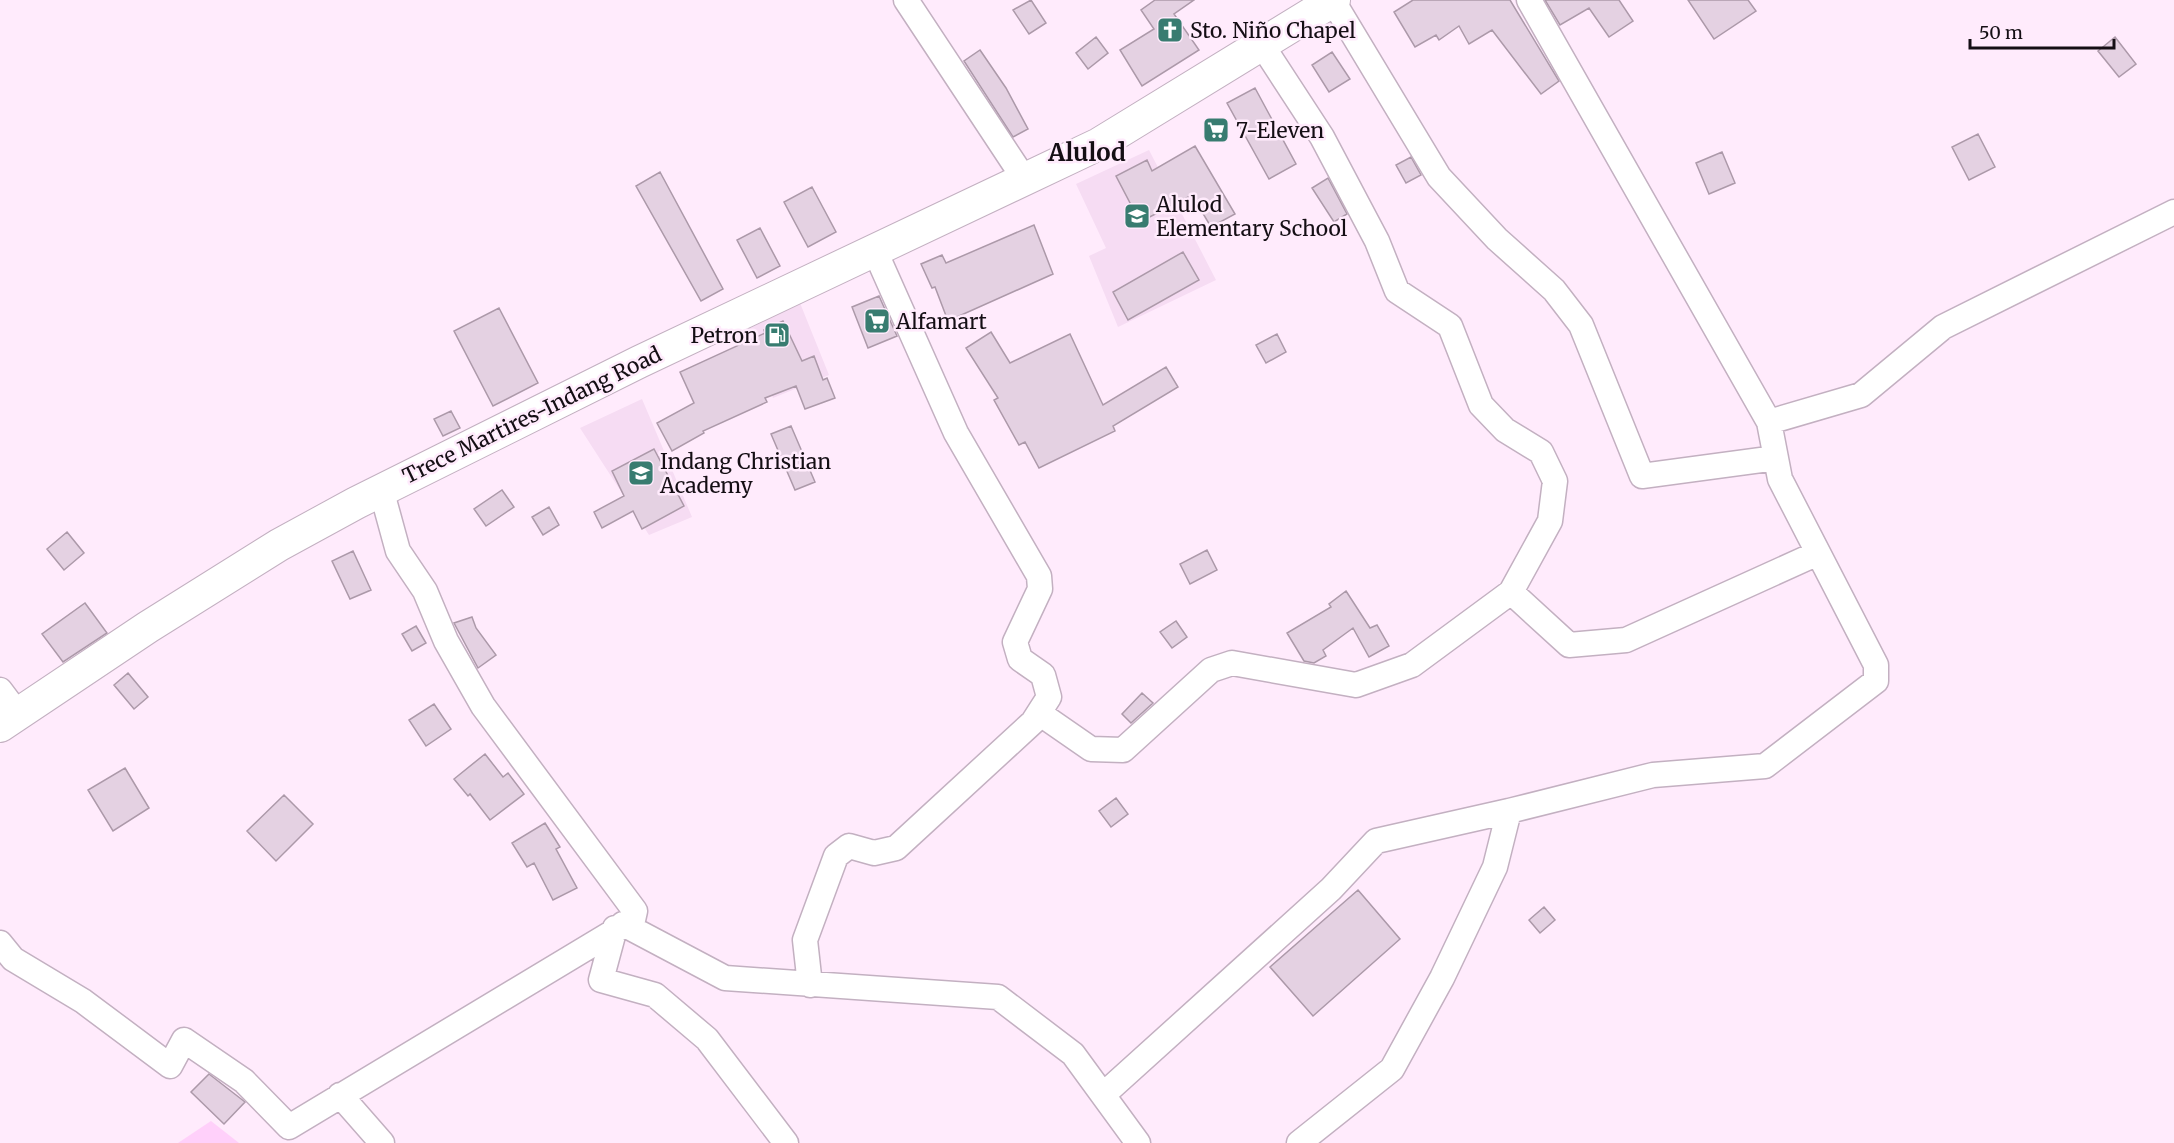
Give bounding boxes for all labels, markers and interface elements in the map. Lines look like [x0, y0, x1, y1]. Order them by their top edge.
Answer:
scale bar [1970, 12, 2114, 50]
church icon: Sto. Niño Chapel [1155, 15, 1185, 45]
place label: Sto. Niño Chapel [1190, 17, 1356, 44]
text: 50 m [1979, 21, 2023, 44]
supermarket icon: 7-Eleven [1201, 115, 1231, 145]
place label: 7-Eleven [1236, 117, 1324, 144]
district label: Alulod [1047, 137, 1126, 168]
place label: Alulod Elementary School [1155, 191, 1348, 242]
school or university icon: Alulod Elementary School [1122, 201, 1152, 231]
supermarket icon: Alfamart [862, 306, 892, 336]
place label: Alfamart [895, 308, 987, 335]
fuel station icon: Petron [762, 320, 792, 350]
place label: Petron [691, 322, 758, 349]
street label: Trece Martires-Indang Road [398, 340, 666, 490]
place label: Indang Christian Academy [659, 448, 831, 499]
school or university icon: Indang Christian Academy [626, 458, 656, 488]

